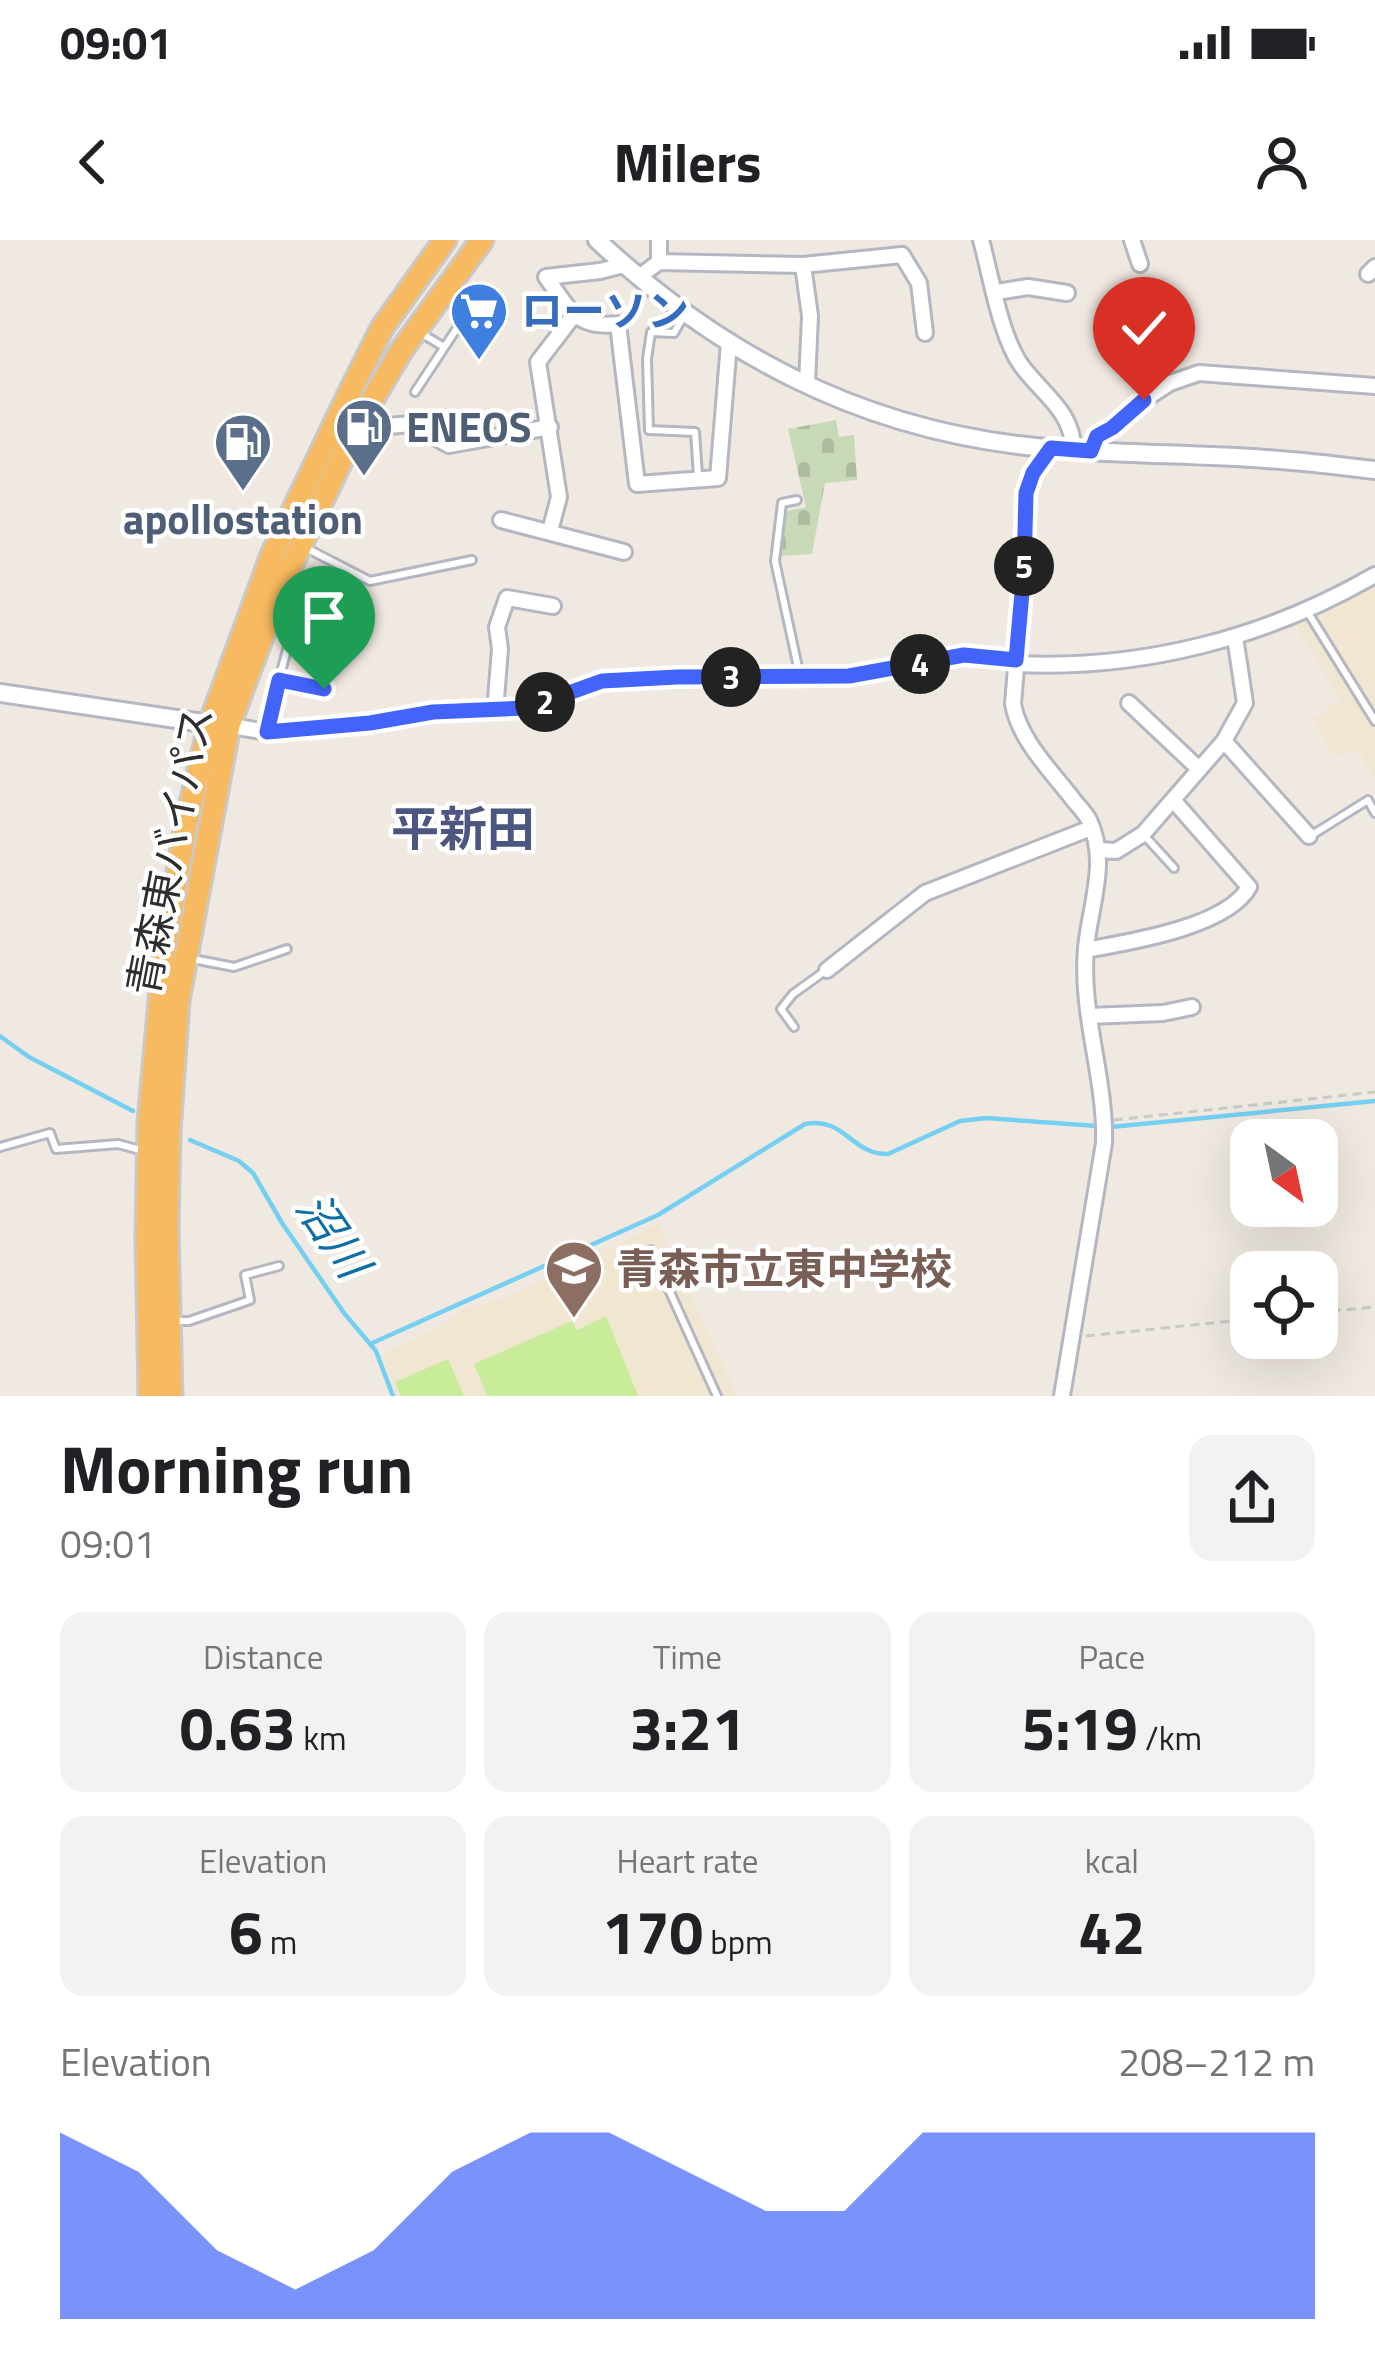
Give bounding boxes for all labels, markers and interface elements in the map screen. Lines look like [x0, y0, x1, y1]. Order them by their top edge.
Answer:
text: 09:01 [60, 8, 172, 76]
text: Milers [614, 121, 761, 203]
icon: back [60, 129, 126, 195]
icon: person [1249, 129, 1315, 195]
pin [1093, 277, 1195, 400]
place label: ローソン [521, 278, 689, 342]
supermarket icon: ローソン [448, 280, 510, 362]
icon: check [1111, 295, 1177, 361]
place label: ENEOS [406, 394, 532, 458]
fuel station icon: ENEOS [333, 396, 395, 478]
fuel station icon: apollostation [212, 411, 274, 493]
place label: apollostation [123, 486, 363, 550]
pin: 5 [994, 536, 1054, 596]
text: 5 [1015, 541, 1033, 591]
pin [273, 566, 375, 689]
icon: arrive [291, 584, 357, 650]
pin: 4 [890, 634, 950, 694]
text: 4 [911, 639, 929, 689]
pin: 3 [701, 647, 761, 707]
text: 3 [722, 652, 740, 702]
pin: 2 [515, 672, 575, 732]
text: 2 [536, 677, 554, 727]
street label: 青森東バイパス [110, 701, 228, 1001]
district label: 平新田 [391, 792, 535, 865]
north arrow [1230, 1119, 1338, 1227]
map controls [1230, 1119, 1338, 1359]
water label: 沼川 [280, 1178, 389, 1294]
place label: 青森市立東中学校 [616, 1236, 952, 1300]
school or university icon: 青森市立東中学校 [543, 1238, 605, 1320]
button: locate [1230, 1251, 1338, 1359]
text: Morning run [60, 1418, 413, 1519]
button: share [1189, 1435, 1315, 1561]
text: 09:01 [60, 1514, 156, 1573]
text: Distance [203, 1632, 323, 1682]
text: Time [653, 1632, 722, 1682]
text: Pace [1078, 1632, 1145, 1682]
text: 0.63 [180, 1682, 296, 1773]
text: 3:21 [629, 1682, 746, 1773]
text: 5:19 [1022, 1682, 1138, 1773]
text: km [296, 1713, 347, 1763]
text: /km [1138, 1713, 1202, 1763]
text: Elevation [199, 1836, 327, 1886]
text: Heart rate [617, 1836, 758, 1886]
text: kcal [1085, 1836, 1139, 1886]
text: 6 [229, 1886, 263, 1977]
text: 170 [602, 1886, 703, 1977]
text: 42 [1078, 1886, 1145, 1977]
text: m [263, 1917, 297, 1967]
text: bpm [703, 1917, 773, 1967]
text: Elevation [60, 2032, 212, 2091]
text: 208–212 m [1118, 2032, 1315, 2091]

